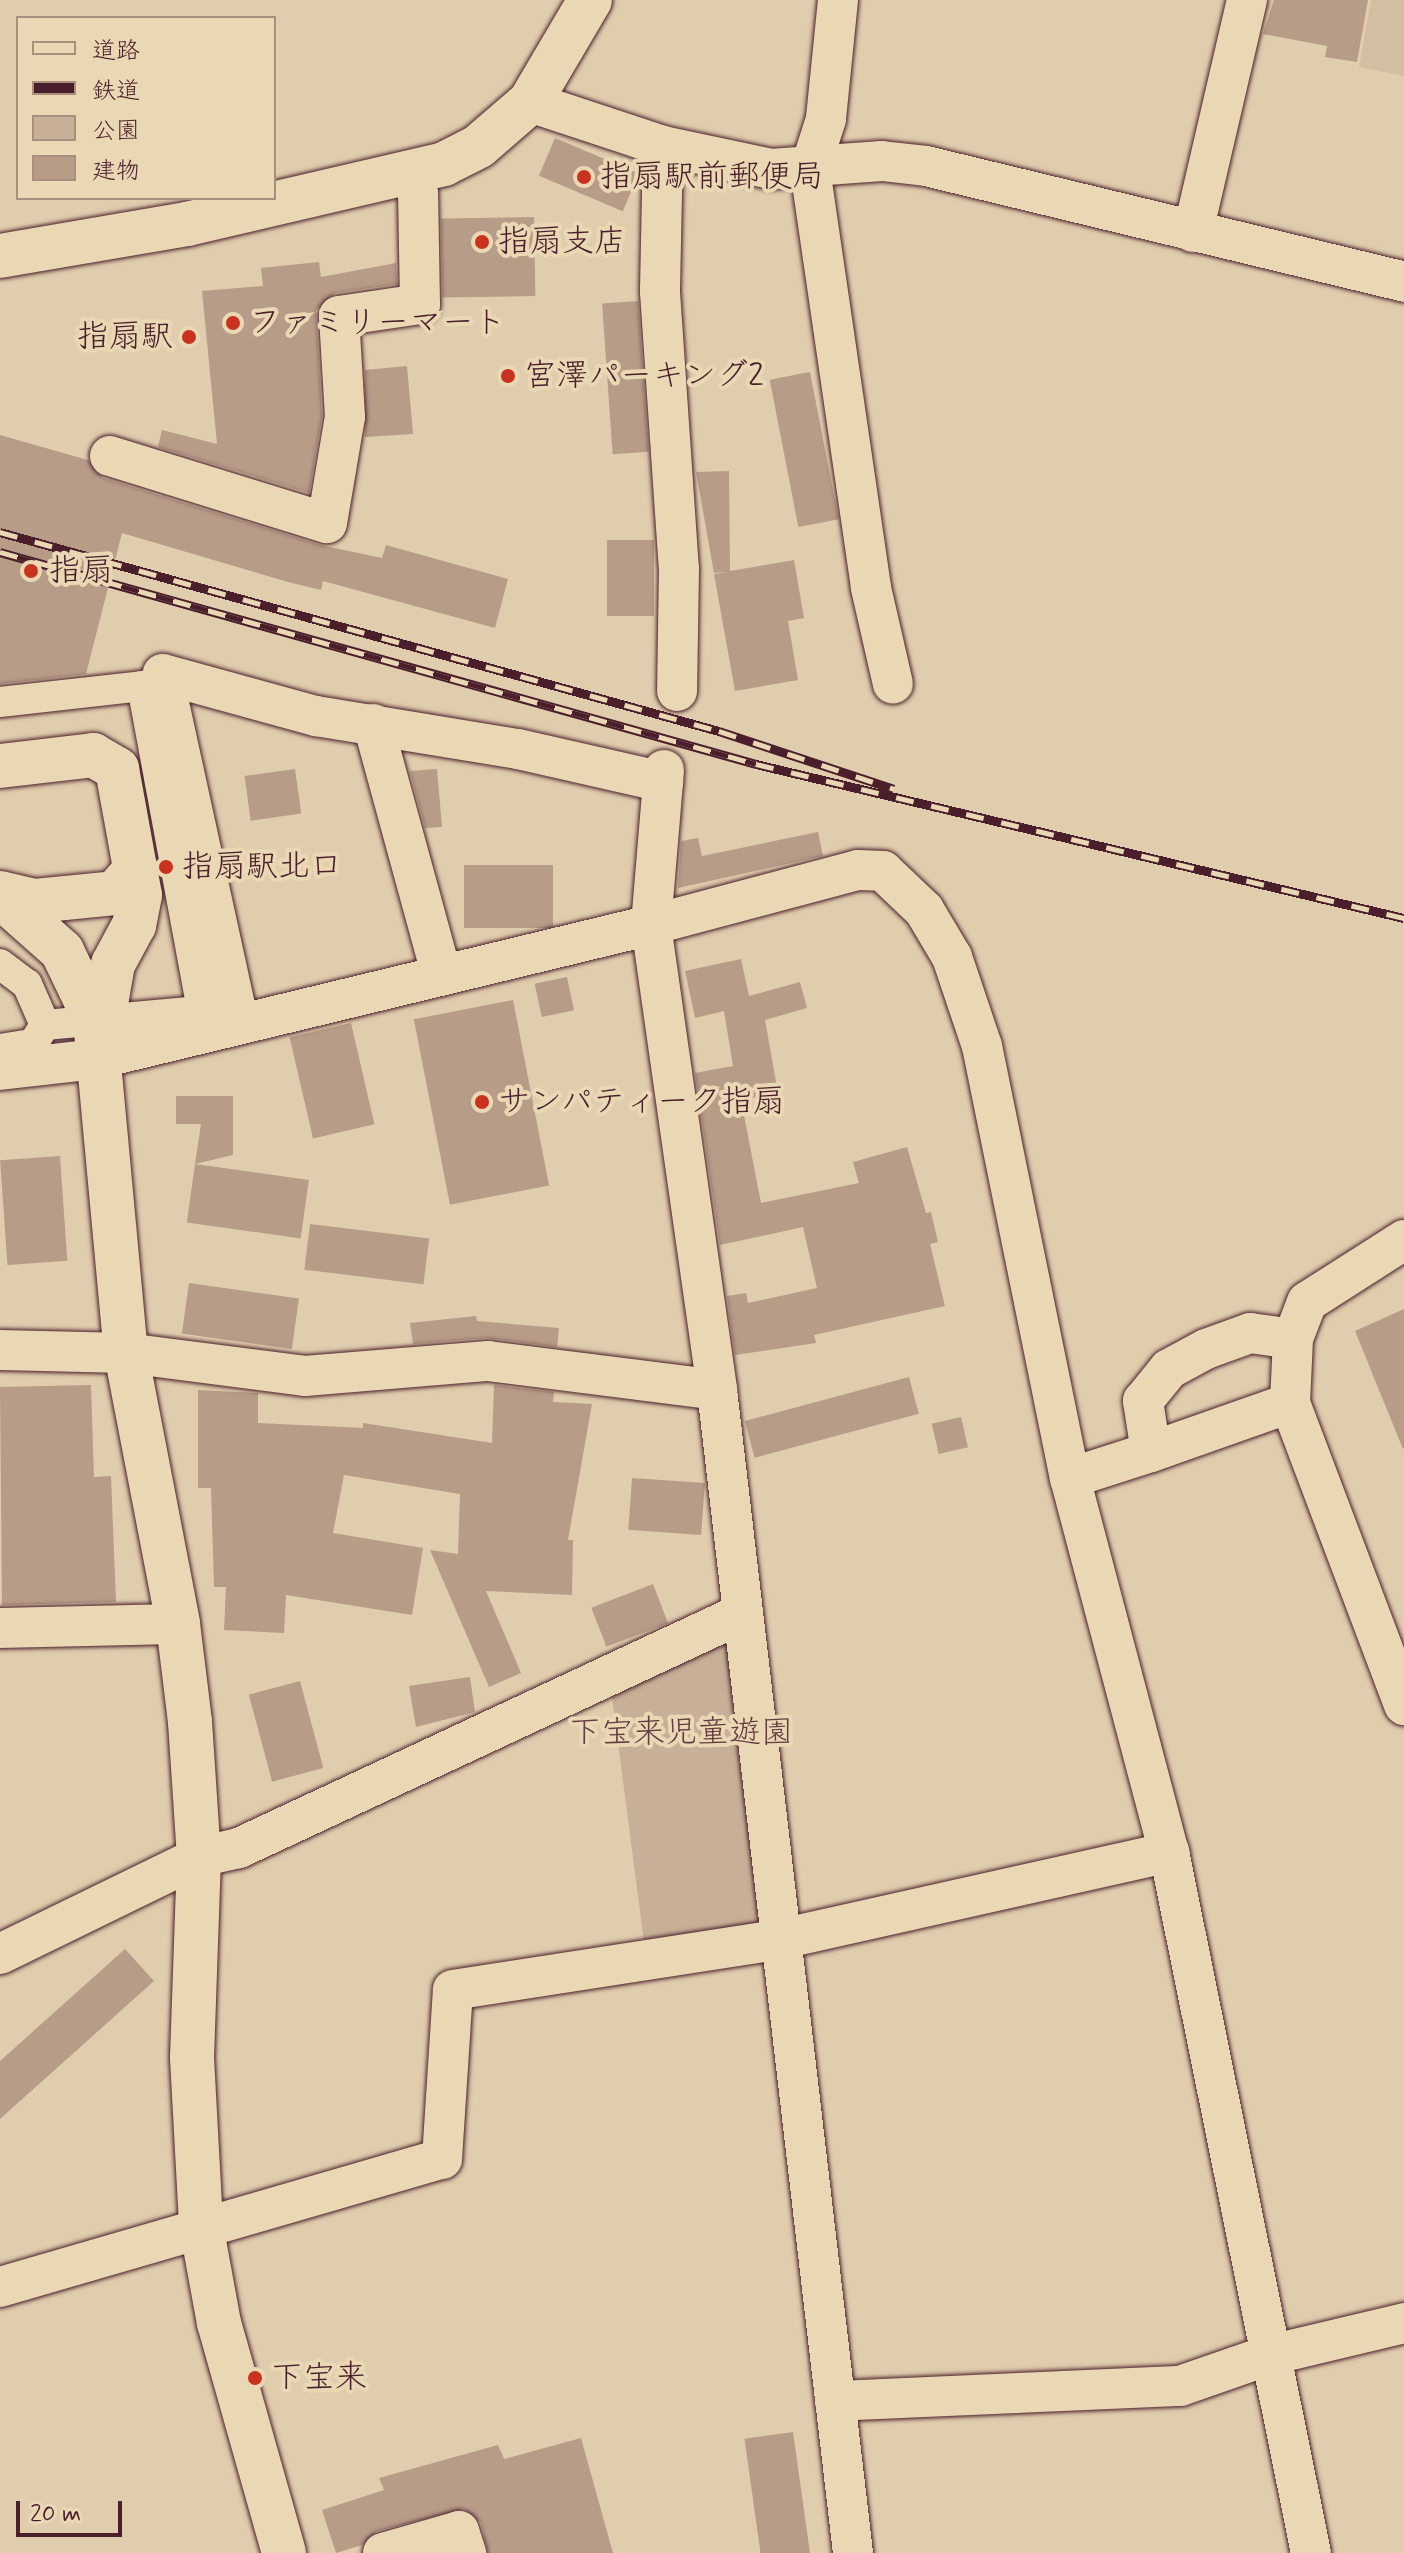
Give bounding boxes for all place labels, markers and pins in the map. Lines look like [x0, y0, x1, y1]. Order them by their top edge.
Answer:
place label: 指扇駅前郵便局 [600, 158, 824, 196]
marker: 指扇駅前郵便局 [575, 168, 593, 186]
place label: 指扇支店 [498, 223, 626, 261]
marker: 指扇支店 [473, 233, 491, 251]
place label: ファミリーマート [249, 304, 505, 342]
marker: ファミリーマート [224, 314, 242, 332]
place label: 指扇駅 [77, 318, 173, 356]
marker: 指扇駅 [180, 328, 198, 346]
place label: 宮澤パーキング2 [524, 357, 764, 395]
marker: 宮澤パーキング2 [499, 367, 517, 385]
place label: 指扇 [49, 552, 113, 590]
marker: 指扇 [20, 560, 42, 582]
place label: 指扇駅北口 [182, 848, 342, 886]
marker: 指扇駅北口 [157, 858, 175, 876]
place label: サンパティーク指扇 [498, 1083, 786, 1121]
marker: サンパティーク指扇 [473, 1093, 491, 1111]
place label: 下宝来 [271, 2359, 367, 2397]
marker: 下宝来 [246, 2369, 264, 2387]

